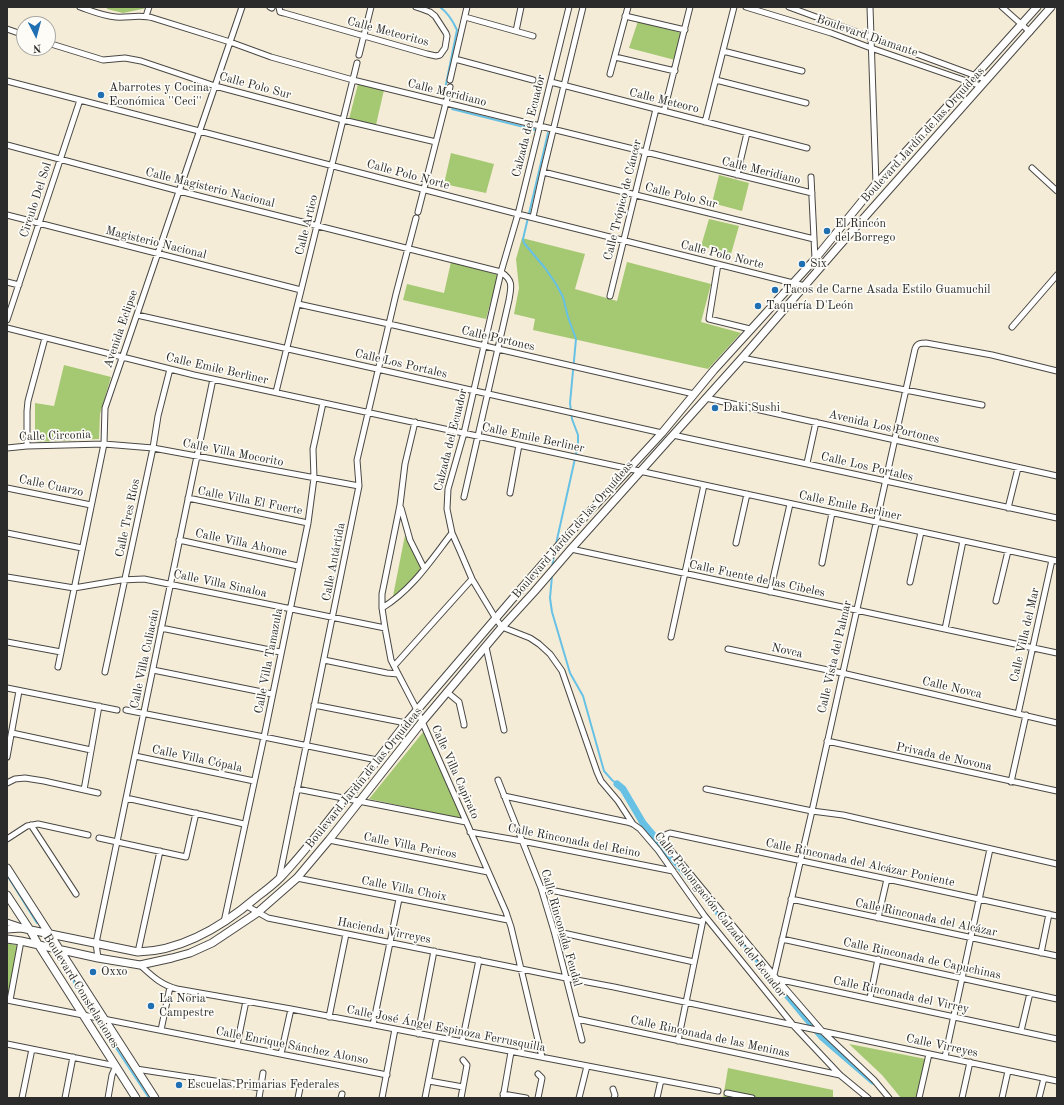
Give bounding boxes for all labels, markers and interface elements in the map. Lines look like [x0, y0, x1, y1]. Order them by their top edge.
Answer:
street label: Boulevard Diamante [815, 12, 919, 60]
street label: Calle Meteoritos [346, 14, 430, 50]
north arrow [16, 16, 56, 56]
text: N [32, 42, 42, 53]
street label: Boulevard Jardín de las Orquídeas [858, 64, 988, 206]
street label: Calle Polo Sur [217, 69, 293, 103]
street label: Calzada del Ecuador [509, 73, 549, 179]
street label: Calle Meridiano [406, 76, 488, 110]
place label: Abarrotes y Cocina Económica ''Ceci'' [109, 81, 209, 109]
street label: Calle Meteoro [628, 85, 700, 117]
marker: Abarrotes y Cocina Económica ''Ceci'' [96, 90, 106, 100]
street label: Calle Trópico de Cáncer [601, 138, 645, 262]
street label: Calle Meridiano [720, 154, 802, 188]
street label: Calle Polo Norte [365, 157, 451, 193]
street label: Circulo Del Sol [17, 160, 55, 240]
street label: Calle Magisterio Nacional [144, 165, 276, 211]
street label: Calle Polo Sur [643, 180, 719, 212]
street label: Calle Artico [293, 193, 321, 257]
place label: El Rincón del Borrego [835, 217, 895, 245]
street label: Magisterio Nacional [104, 224, 208, 262]
marker: El Rincón del Borrego [822, 226, 832, 236]
street label: Calle Polo Norte [679, 238, 765, 272]
place label: Six [810, 257, 827, 271]
marker: Six [797, 259, 807, 269]
place label: Tacos de Carne Asada Estilo Guamuchil [783, 283, 991, 297]
marker: Tacos de Carne Asada Estilo Guamuchil [770, 285, 780, 295]
street label: Avenida Eclipse [101, 288, 141, 370]
place label: Taquería D'León [766, 299, 854, 313]
marker: Taquería D'León [753, 301, 763, 311]
street label: Calle Portones [460, 324, 536, 354]
street label: Calle Los Portales [353, 346, 449, 382]
street label: Calle Emile Berliner [164, 350, 270, 388]
street label: Calzada del Ecuador [431, 387, 471, 493]
place label: Daki Sushi [723, 401, 780, 415]
marker: Daki Sushi [710, 403, 720, 413]
street label: Avenida Los Portones [827, 407, 941, 447]
street label: Calle Emile Berliner [480, 420, 586, 456]
street label: Calle Circonia [19, 428, 91, 444]
street label: Calle Villa Mocorito [181, 436, 285, 470]
street label: Calle Los Portales [819, 449, 915, 485]
street label: Boulevard Jardín de las Orquídeas [509, 458, 637, 602]
street label: Calle Cuarzo [17, 472, 85, 500]
street label: Calle Tres Ríos [113, 477, 143, 559]
street label: Calle Villa El Fuerte [196, 484, 304, 518]
street label: Calle Emile Berliner [797, 488, 903, 524]
street label: Calle Antártida [319, 522, 349, 602]
street label: Calle Villa Ahome [194, 526, 288, 560]
street label: Calle Fuente de las Cibeles [688, 558, 826, 600]
street label: Calle Villa Sinaloa [172, 567, 268, 601]
street label: Calle Villa del Mar [1007, 586, 1043, 684]
street label: Calle Vista del Palmar [815, 599, 855, 715]
street label: Calle Villa Tamazula [252, 607, 286, 715]
street label: Calle Villa Culiacán [127, 608, 163, 710]
street label: Novca [770, 641, 804, 661]
street label: Calle Novca [921, 674, 983, 702]
street label: Boulevard Jardín de las Orquídeas [303, 705, 425, 851]
street label: Calle Villa Capirato [428, 723, 482, 821]
street label: Privada de Novona [895, 740, 993, 774]
street label: Calle Villa Cópala [150, 742, 244, 776]
street label: Calle Rinconada del Reino [506, 821, 642, 861]
street label: Calle Prolongación Calzada del Ecuador [651, 829, 789, 1001]
street label: Calle Villa Pericos [362, 830, 458, 862]
street label: Calle Rinconada del Alcázar Poniente [764, 836, 956, 890]
street label: Calle Rinconada Feudal [537, 868, 585, 988]
street label: Calle Villa Choix [360, 874, 448, 904]
street label: Calle Rinconada del Alcázar [854, 896, 998, 940]
street label: Hacienda Virreyes [336, 915, 432, 947]
street label: Boulevard Constelaciones [40, 931, 122, 1051]
street label: Calle Rinconada de Capuchinas [842, 935, 1002, 983]
place label: Oxxo [101, 965, 128, 979]
marker: Oxxo [88, 967, 98, 977]
street label: Calle Rinconada del Virrey [832, 974, 970, 1016]
place label: La Noria Campestre [159, 992, 214, 1020]
marker: La Noria Campestre [146, 1001, 156, 1011]
street label: Calle José Ángel Espinoza Ferrusquilla [345, 1003, 547, 1055]
street label: Calle Rinconada de las Meninas [629, 1013, 791, 1061]
street label: Calle Enrique Sánchez Alonso [214, 1024, 370, 1068]
street label: Calle Virreyes [905, 1031, 979, 1061]
place label: Escuelas Primarias Federales [187, 1078, 339, 1092]
marker: Escuelas Primarias Federales [174, 1080, 184, 1090]

